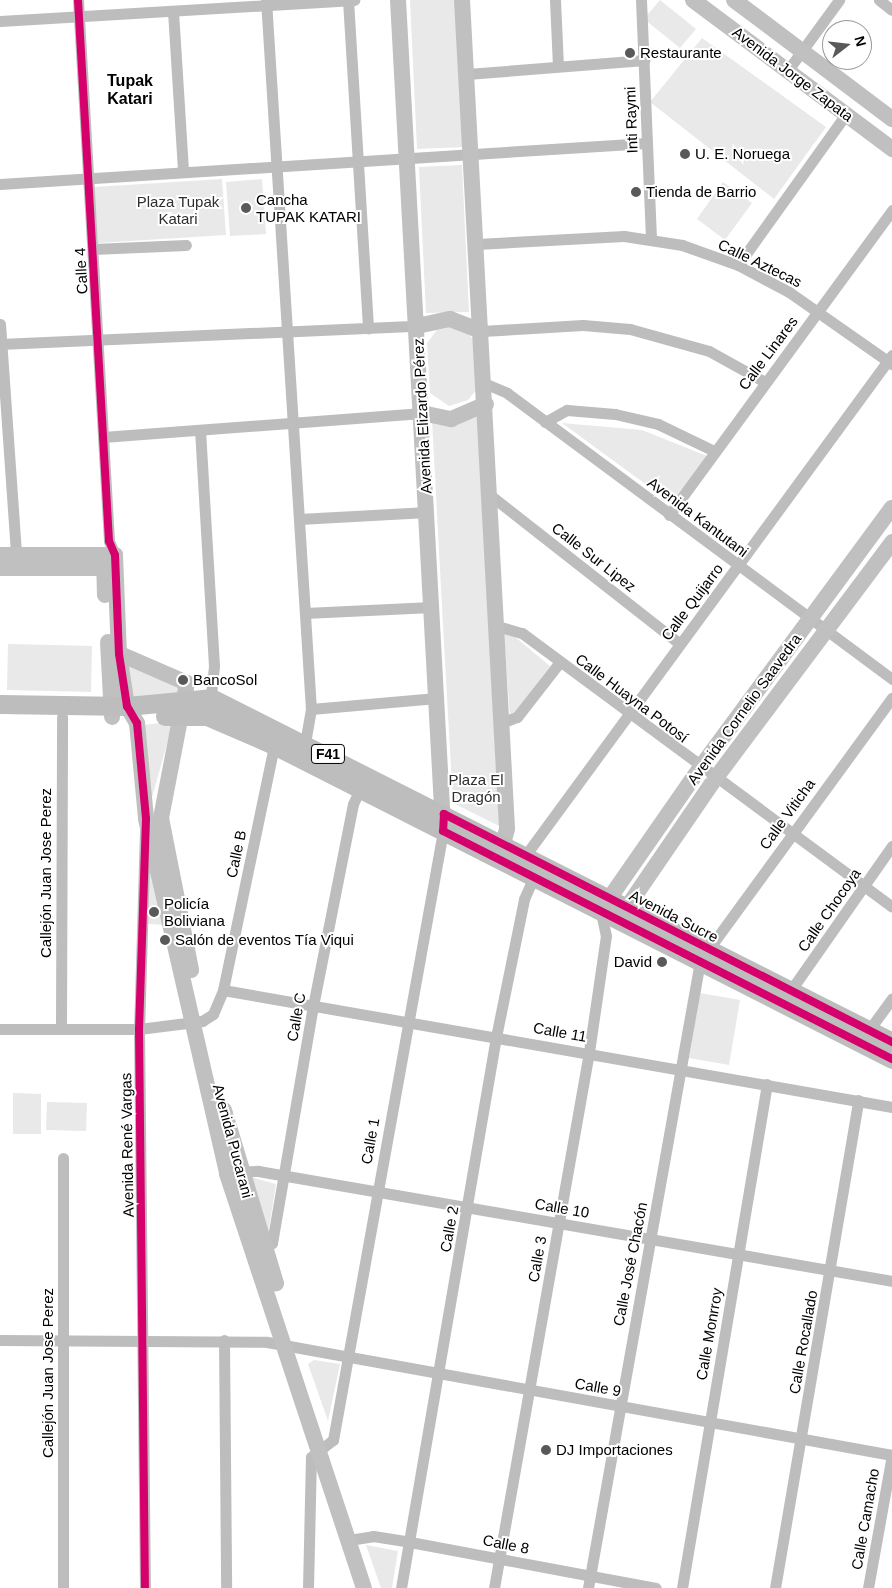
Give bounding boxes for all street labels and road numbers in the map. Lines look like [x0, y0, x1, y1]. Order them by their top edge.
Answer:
street label: Avenida Jorge Zapata [729, 23, 857, 125]
street label: Inti Raymi [621, 86, 641, 154]
street label: Calle Aztecas [715, 235, 805, 291]
street label: Calle 4 [71, 247, 91, 295]
street label: Calle Linares [734, 313, 802, 393]
street label: Avenida Elizardo Pérez [409, 338, 435, 494]
street label: Avenida Kantutani [644, 473, 752, 561]
street label: Calle Sur Lipez [548, 519, 640, 595]
street label: Calle Quijarro [657, 560, 727, 644]
street label: Avenida Cornelio Saavedra [683, 630, 805, 788]
street label: Calle Huayna Potosí [572, 650, 692, 746]
road number: F41 [310, 742, 346, 766]
street label: Calle Viticha [755, 775, 819, 853]
street label: Callejón Juan Jose Perez [37, 788, 55, 958]
street label: Calle B [222, 828, 250, 880]
street label: Calle Chocoya [794, 865, 864, 955]
street label: Avenida Sucre [627, 886, 721, 946]
street label: Calle C [283, 991, 309, 1043]
street label: Calle 11 [532, 1018, 588, 1046]
street label: Avenida René Vargas [117, 1073, 137, 1217]
street label: Avenida Pucarani [209, 1082, 257, 1200]
street label: Calle 1 [357, 1116, 383, 1166]
street label: Calle 10 [533, 1194, 591, 1222]
street label: Calle José Chacón [609, 1200, 651, 1328]
street label: Calle 2 [436, 1204, 462, 1254]
street label: Calle 3 [524, 1234, 550, 1284]
street label: Calle Monrroy [692, 1286, 726, 1382]
street label: Callejón Juan Jose Perez [39, 1288, 57, 1458]
street label: Calle Rocallado [785, 1289, 821, 1395]
street label: Calle 9 [573, 1374, 623, 1400]
street label: Calle Camacho [847, 1467, 883, 1571]
street label: Calle 8 [481, 1531, 531, 1557]

